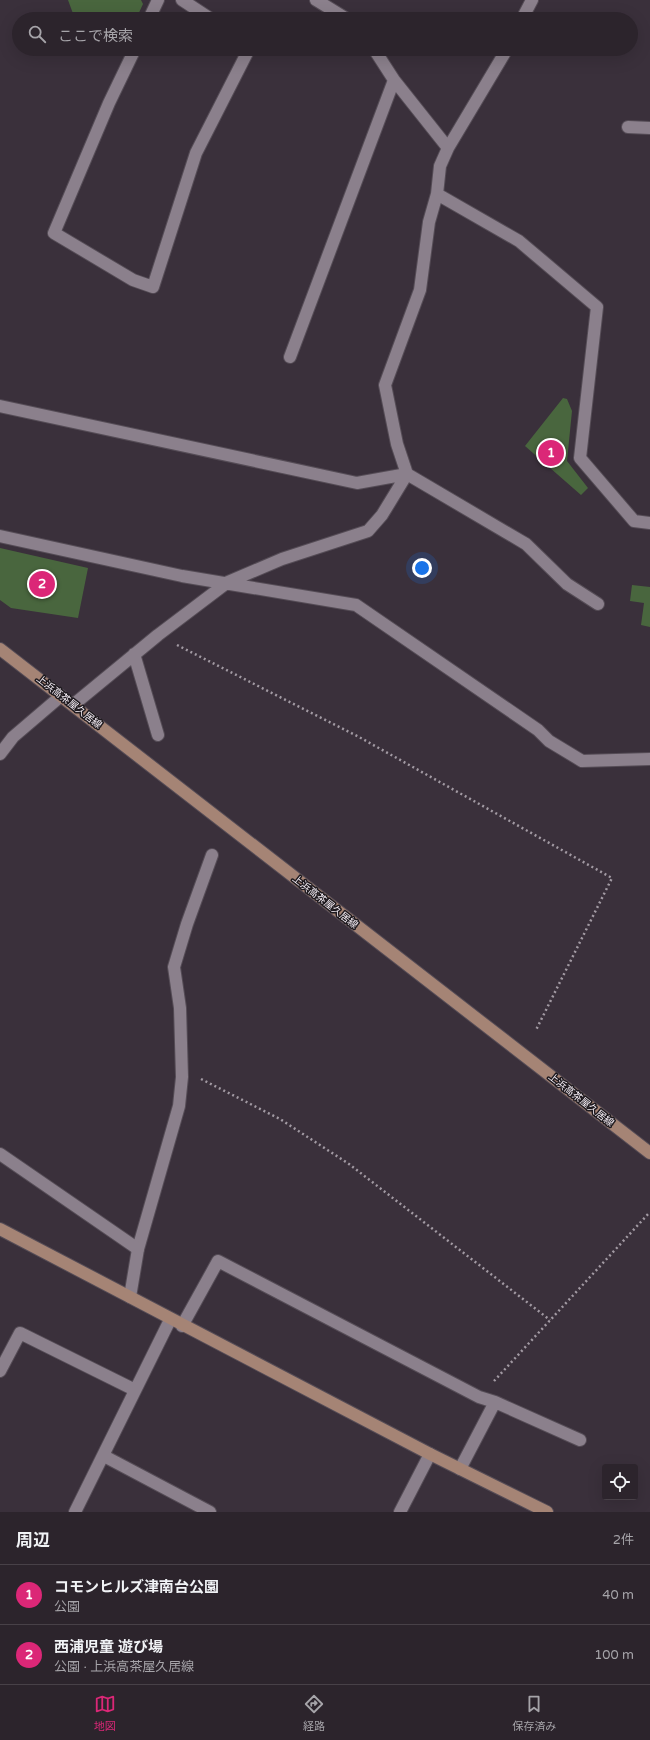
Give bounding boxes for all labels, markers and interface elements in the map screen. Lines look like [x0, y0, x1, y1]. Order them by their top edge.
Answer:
search box [12, 12, 638, 56]
icon: search [26, 23, 48, 45]
text: ここで検索 [58, 27, 133, 45]
pin: 1 [538, 438, 564, 468]
your location [412, 558, 432, 578]
pin: 2 [29, 569, 55, 599]
street label: 上浜高茶屋久居線 [34, 673, 104, 731]
street label: 上浜高茶屋久居線 [290, 873, 360, 931]
street label: 上浜高茶屋久居線 [546, 1071, 616, 1129]
map controls [602, 1464, 638, 1500]
button: locate [602, 1464, 638, 1500]
text: 周辺 [16, 1530, 50, 1551]
text: 2件 [613, 1532, 634, 1548]
text: コモンヒルズ津南台公園 [54, 1578, 219, 1596]
text: 1 [25, 1587, 33, 1603]
text: 40 m [602, 1587, 634, 1603]
text: 公園 [54, 1599, 80, 1615]
text: 西浦児童 遊び場 [54, 1638, 163, 1656]
text: 2 [25, 1647, 33, 1663]
text: 100 m [594, 1647, 634, 1663]
text: 公園 · 上浜高茶屋久居線 [54, 1659, 194, 1675]
tab: 地図 [94, 1693, 116, 1733]
tab: 経路 [303, 1693, 325, 1733]
tab: 保存済み [512, 1693, 556, 1733]

